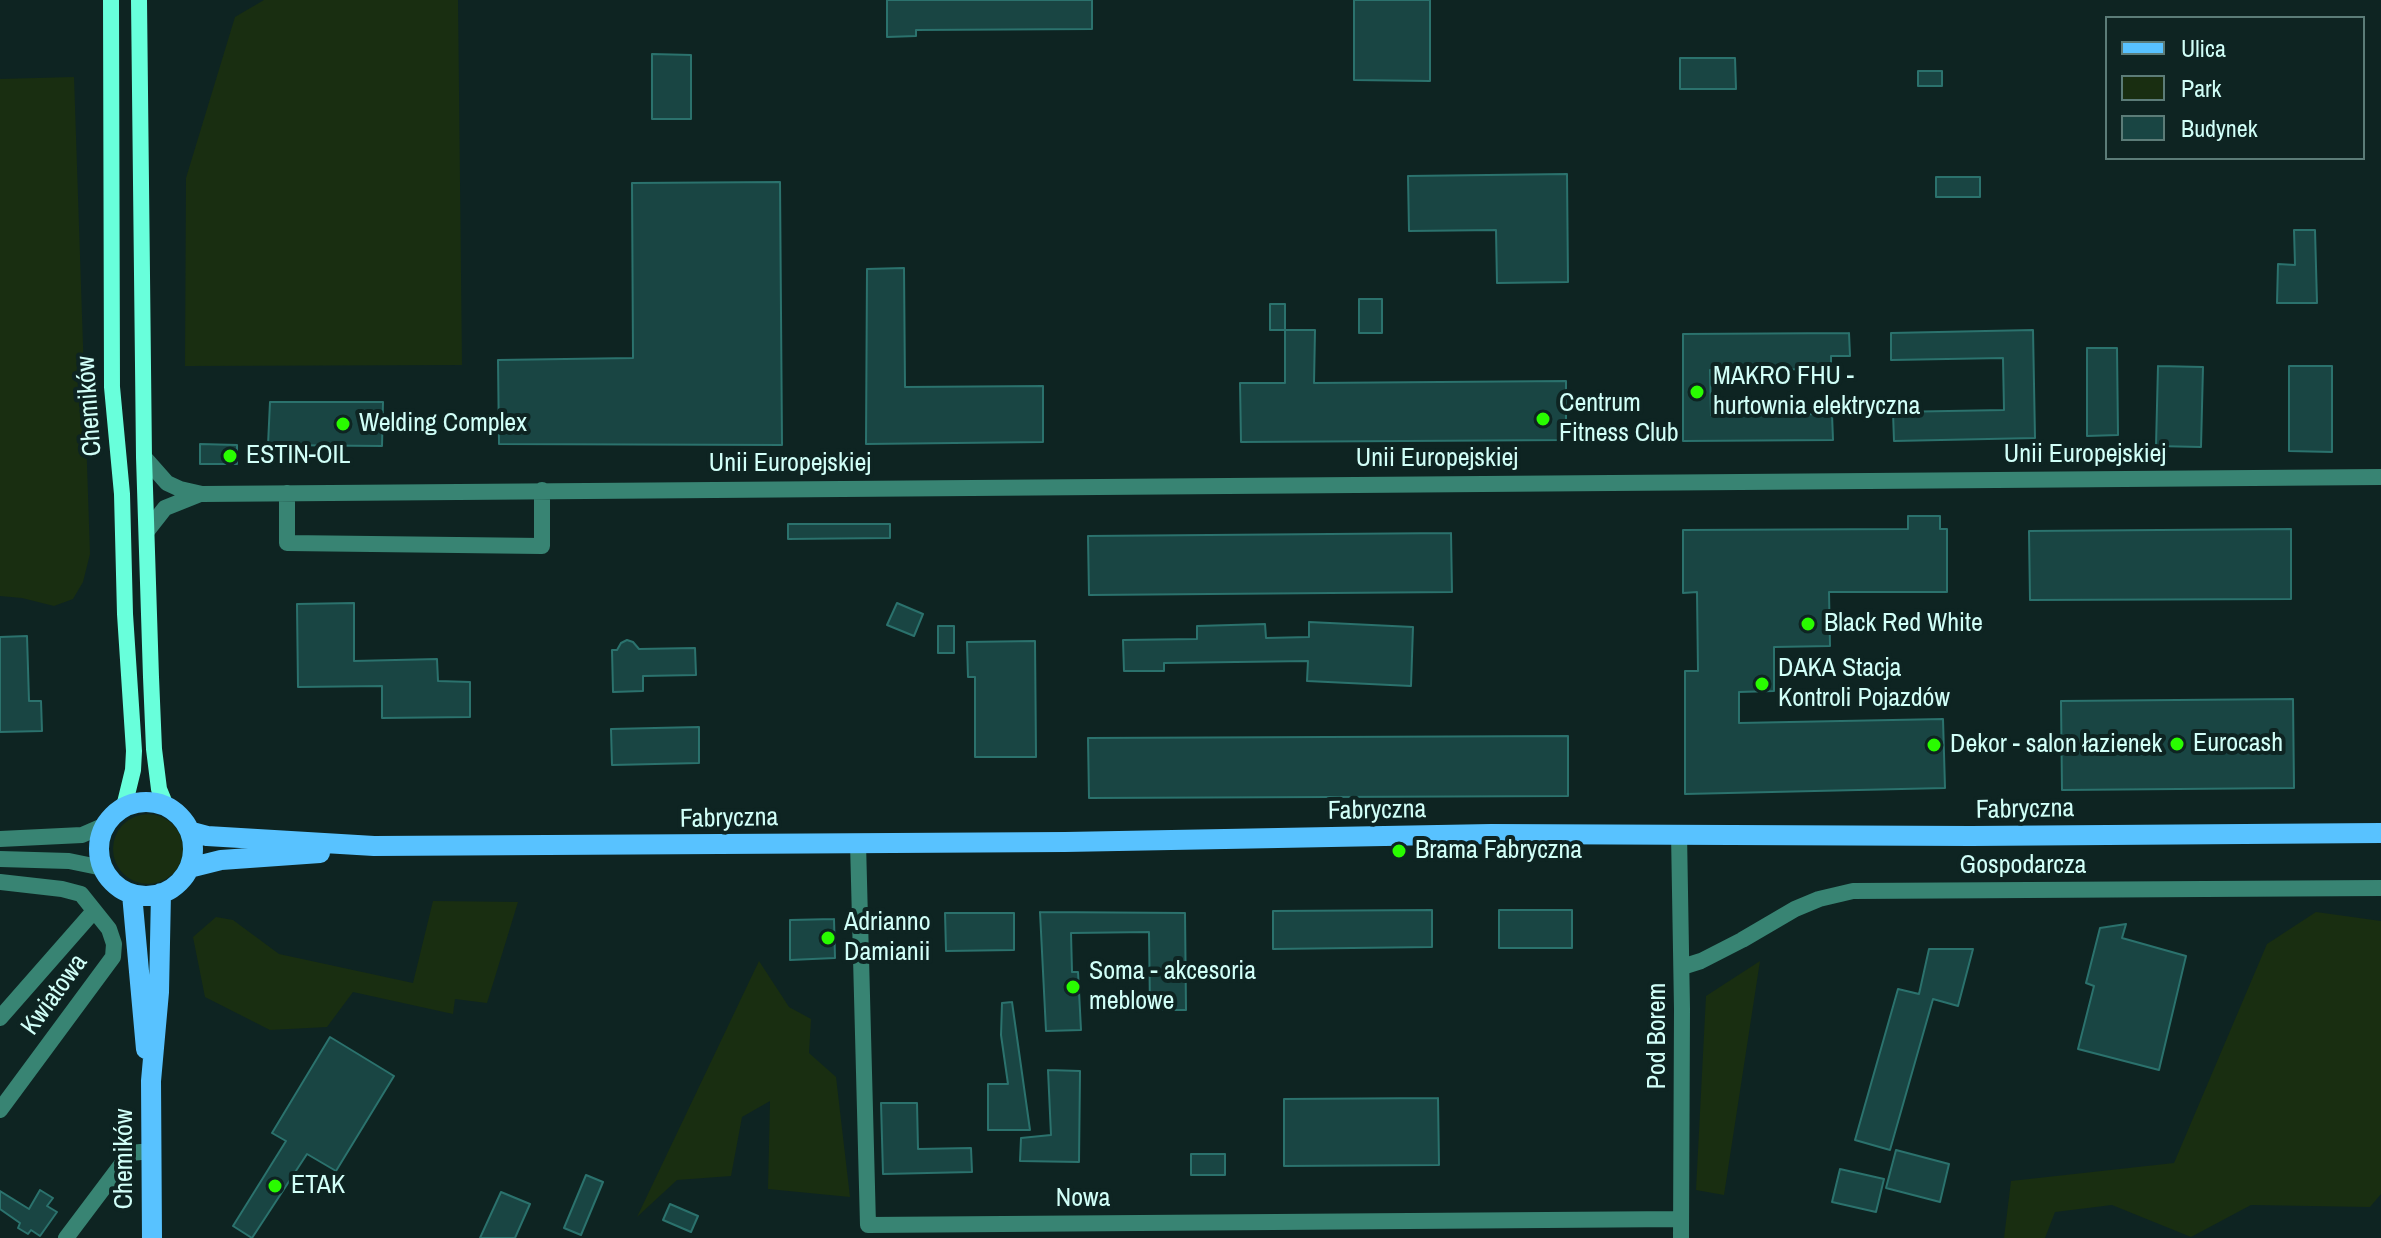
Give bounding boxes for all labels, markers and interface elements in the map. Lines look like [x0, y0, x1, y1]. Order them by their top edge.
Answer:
legend [2105, 16, 2365, 160]
text: Ulica [2181, 32, 2226, 64]
text: Park [2181, 72, 2221, 104]
text: Budynek [2181, 112, 2258, 144]
street label: Chemików [71, 355, 109, 457]
place label: MAKRO FHU - hurtownia elektryczna [1713, 361, 1920, 422]
marker: MAKRO FHU - hurtownia elektryczna [1688, 383, 1706, 401]
place label: Centrum Fitness Club [1559, 388, 1679, 450]
place label: Welding Complex [359, 408, 527, 440]
marker: Centrum Fitness Club [1534, 410, 1552, 428]
marker: Welding Complex [334, 415, 352, 433]
street label: Unii Europejskiej [2004, 439, 2166, 471]
place label: ESTIN-OIL [246, 440, 350, 472]
street label: Unii Europejskiej [1356, 443, 1518, 475]
marker: ESTIN-OIL [221, 447, 239, 465]
street label: Unii Europejskiej [709, 448, 871, 480]
place label: Black Red White [1824, 608, 1983, 640]
marker: Black Red White [1799, 615, 1817, 633]
place label: DAKA Stacja Kontroli Pojazdów [1778, 653, 1950, 714]
marker: DAKA Stacja Kontroli Pojazdów [1753, 675, 1771, 693]
place label: Eurocash [2193, 728, 2283, 760]
place label: Dekor - salon łazienek [1950, 729, 2162, 761]
marker: Eurocash [2168, 735, 2186, 753]
marker: Dekor - salon łazienek [1925, 736, 1943, 754]
street label: Fabryczna [1975, 794, 2075, 826]
street label: Fabryczna [1327, 795, 1427, 827]
street label: Fabryczna [679, 803, 779, 835]
place label: Brama Fabryczna [1415, 835, 1582, 867]
marker: Brama Fabryczna [1390, 842, 1408, 860]
street label: Gospodarcza [1960, 850, 2086, 882]
place label: Adrianno Damianii [844, 907, 931, 968]
marker: Adrianno Damianii [819, 929, 837, 947]
street label: Kwiatowa [15, 948, 95, 1042]
place label: Soma - akcesoria meblowe [1089, 956, 1256, 1018]
marker: Soma - akcesoria meblowe [1064, 978, 1082, 996]
street label: Pod Borem [1642, 983, 1674, 1089]
street label: Chemików [109, 1109, 141, 1209]
place label: ETAK [291, 1170, 345, 1202]
marker: ETAK [266, 1177, 284, 1195]
street label: Nowa [1056, 1183, 1110, 1215]

